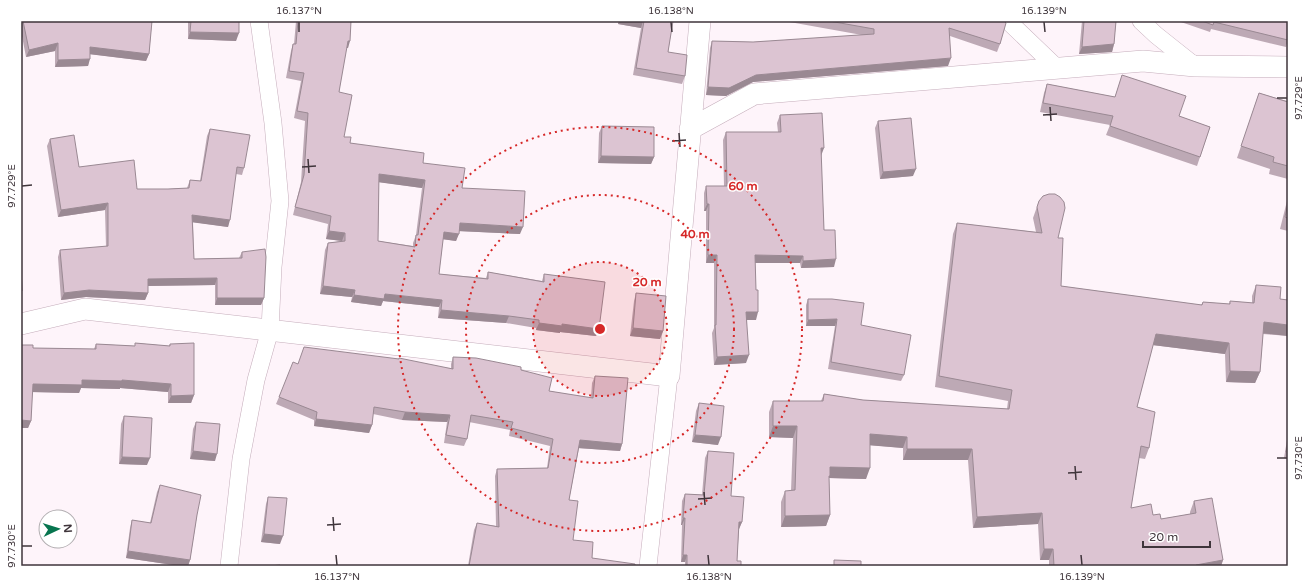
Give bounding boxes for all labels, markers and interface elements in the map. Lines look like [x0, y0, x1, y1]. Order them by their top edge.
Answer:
text: 16.137°N [276, 5, 322, 17]
text: 16.138°N [648, 5, 694, 17]
text: 16.139°N [1021, 5, 1067, 17]
text: 97.729°E [1293, 76, 1305, 120]
text: 97.729°E [6, 164, 18, 208]
text: 60 m [728, 179, 758, 193]
text: 40 m [680, 227, 710, 241]
text: 20 m [632, 275, 662, 289]
centre of rings [593, 322, 607, 336]
text: 97.730°E [1293, 436, 1305, 480]
north arrow [38, 509, 78, 549]
text: N [61, 523, 74, 533]
scale bar [1143, 523, 1210, 549]
text: 97.730°E [6, 524, 18, 568]
text: 20 m [1149, 530, 1178, 544]
text: 16.137°N [314, 571, 360, 583]
text: 16.138°N [686, 571, 732, 583]
text: 16.139°N [1059, 571, 1105, 583]

